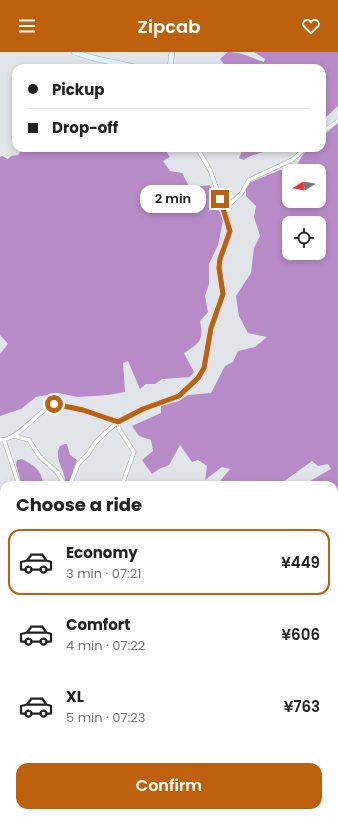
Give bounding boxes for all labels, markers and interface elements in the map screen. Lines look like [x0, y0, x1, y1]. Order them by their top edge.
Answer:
text: Zipcab [138, 14, 200, 39]
icon: menu [16, 15, 38, 37]
icon: heart [300, 15, 322, 37]
text: Pickup [52, 79, 104, 100]
text: Drop-off [52, 117, 118, 138]
north arrow [282, 164, 326, 208]
map controls [282, 164, 326, 260]
callout: 2 min [140, 185, 206, 213]
text: 2 min [155, 189, 191, 208]
route end [211, 190, 229, 208]
button: locate [282, 216, 326, 260]
route start [45, 395, 63, 413]
text: Choose a ride [16, 492, 142, 517]
text: Economy [66, 542, 138, 563]
icon: car [18, 544, 54, 580]
text: ¥449 [281, 552, 320, 573]
text: 3 min · 07:21 [66, 564, 141, 583]
text: Comfort [66, 614, 130, 635]
icon: car [18, 616, 54, 652]
text: ¥606 [282, 624, 320, 645]
text: 4 min · 07:22 [66, 636, 145, 655]
text: XL [66, 686, 84, 707]
icon: car [18, 688, 54, 724]
text: ¥763 [284, 696, 320, 717]
text: 5 min · 07:23 [66, 708, 145, 727]
button: Confirm [16, 763, 322, 809]

